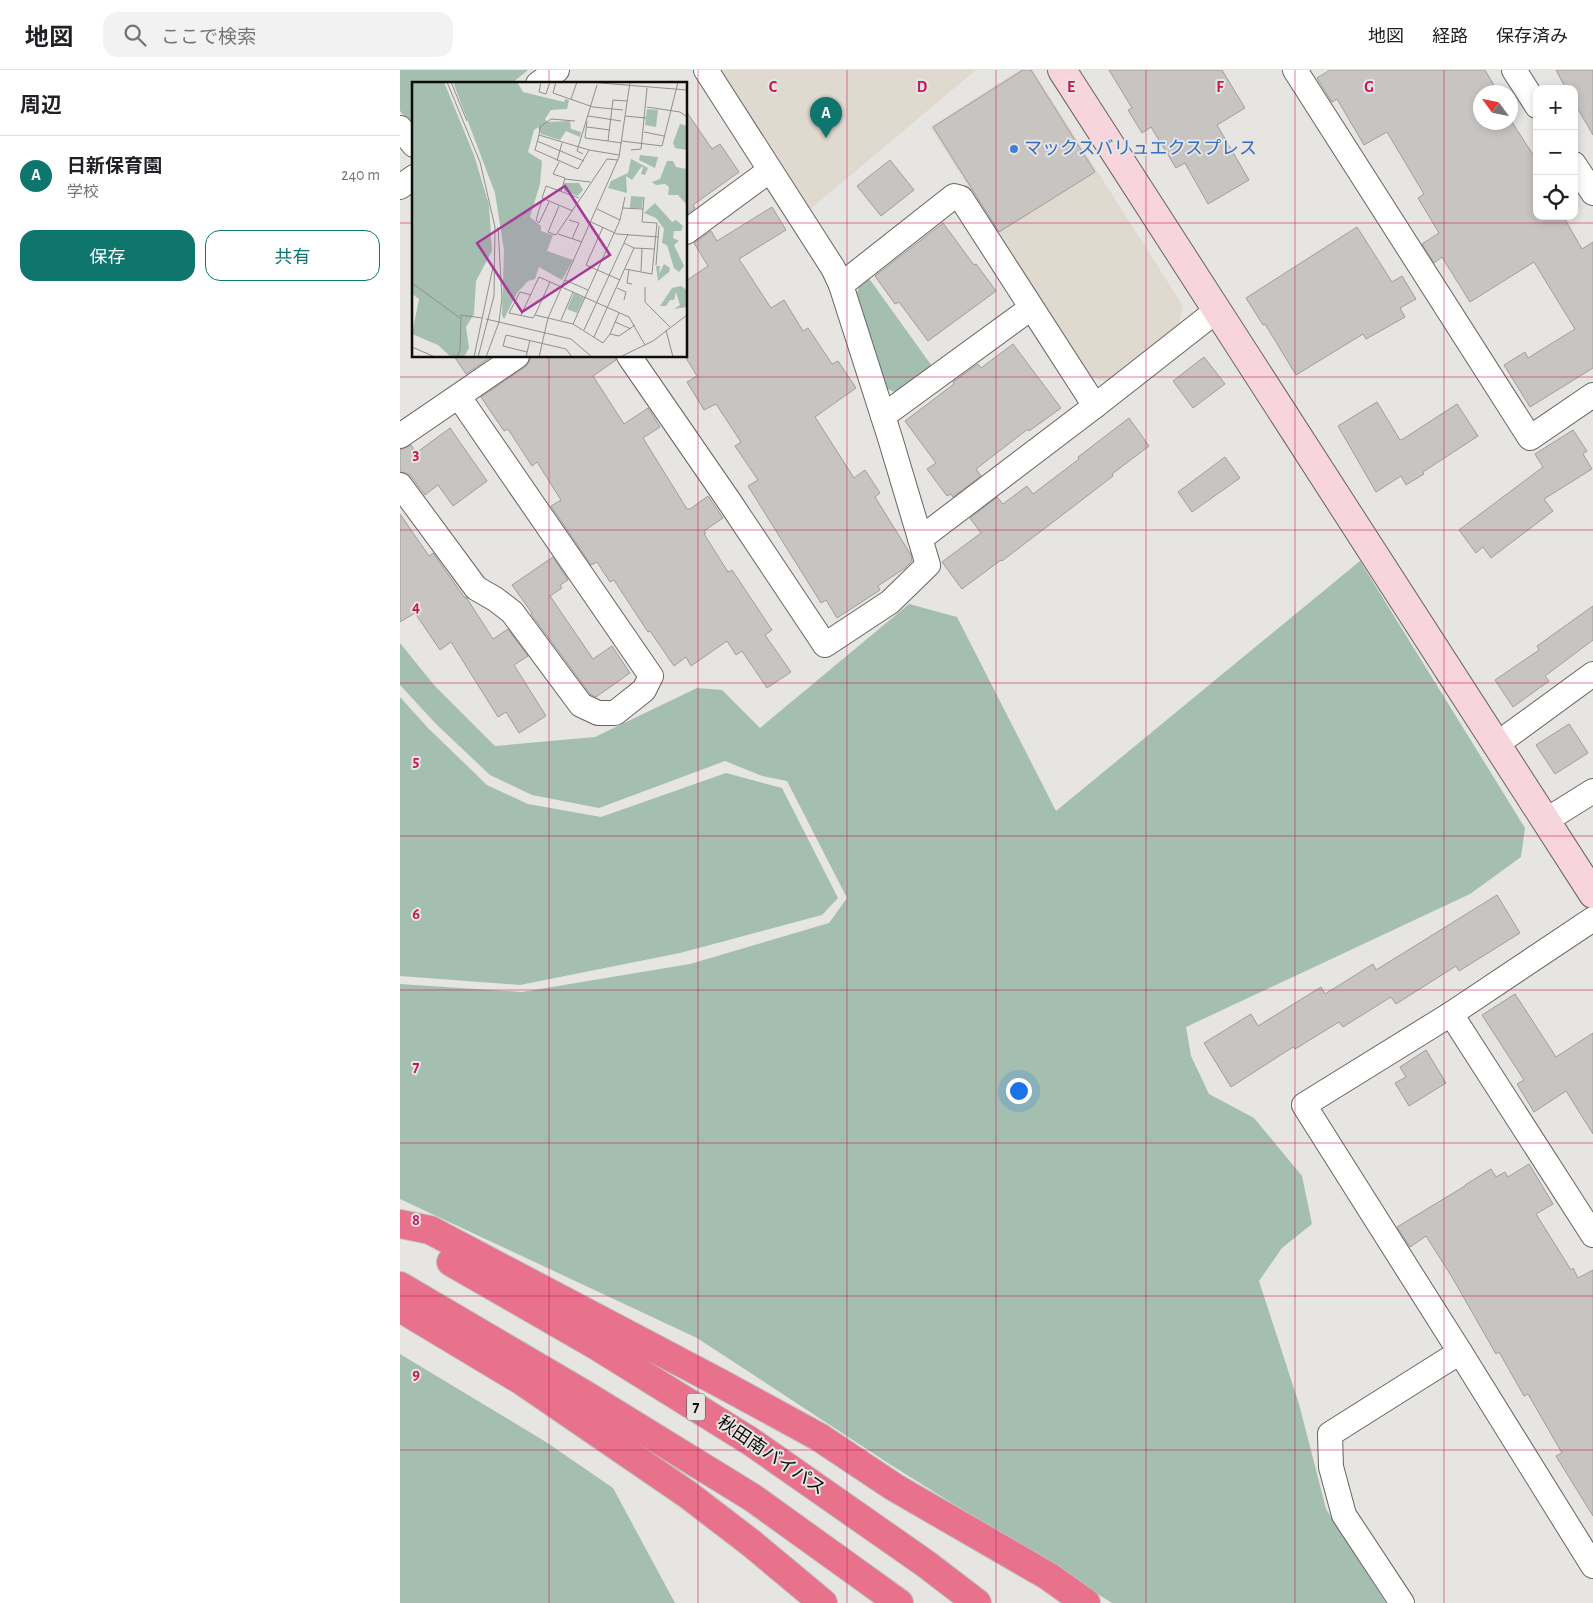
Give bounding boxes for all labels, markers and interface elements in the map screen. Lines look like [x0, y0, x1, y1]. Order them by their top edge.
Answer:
search box [103, 12, 453, 57]
icon: search [121, 21, 149, 49]
text: 地図 [25, 26, 73, 50]
text: ここで検索 [161, 28, 256, 47]
text: 地図 [1368, 28, 1404, 46]
text: 経路 [1432, 28, 1468, 46]
text: 保存済み [1496, 28, 1568, 46]
text: C [769, 79, 778, 95]
text: D [917, 79, 928, 95]
text: E [1067, 79, 1075, 95]
text: F [1216, 79, 1224, 95]
text: G [1364, 79, 1374, 95]
inset map [412, 82, 688, 358]
north arrow [1473, 85, 1518, 130]
map controls [1533, 85, 1578, 220]
button: + [1533, 85, 1578, 130]
text: 周辺 [20, 95, 62, 116]
pin: A [810, 97, 842, 138]
button: − [1533, 130, 1578, 175]
place label: マックスバリュエクスプレス [1024, 139, 1257, 158]
marker: マックスバリュエクスプレス [1008, 143, 1020, 155]
text: 日新保育園 [67, 157, 162, 176]
text: A [31, 167, 41, 183]
text: 240 m [341, 167, 380, 183]
button: locate [1533, 175, 1578, 220]
text: 学校 [67, 184, 99, 200]
button: 保存 [20, 230, 195, 281]
button: 共有 [205, 230, 380, 281]
text: 3 [413, 446, 420, 462]
text: 4 [412, 599, 420, 615]
text: 5 [413, 753, 420, 769]
text: 6 [412, 906, 420, 922]
text: 7 [413, 1059, 420, 1075]
your location [1006, 1078, 1032, 1104]
text: 8 [412, 1212, 420, 1228]
text: 9 [412, 1366, 420, 1382]
road number: 7 [687, 1394, 705, 1420]
street label: 秋田南バイパス [714, 1413, 829, 1499]

